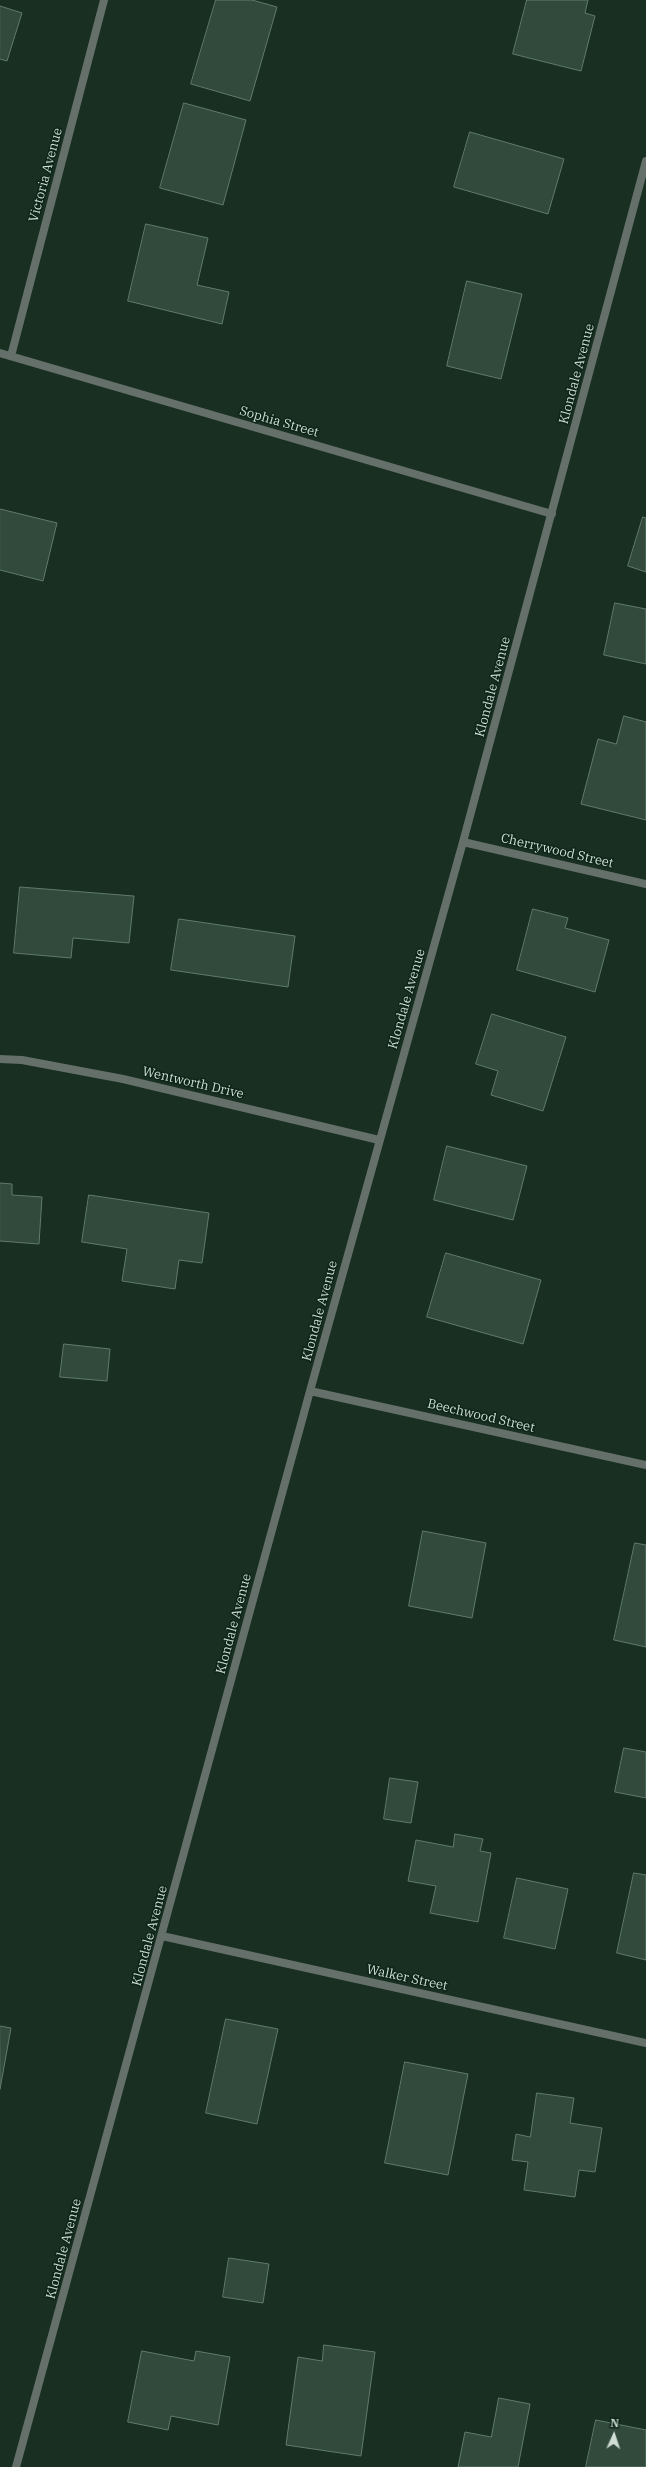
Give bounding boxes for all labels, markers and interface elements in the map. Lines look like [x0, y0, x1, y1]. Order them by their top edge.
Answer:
street label: Victoria Avenue [26, 126, 66, 224]
street label: Klondale Avenue [556, 322, 598, 426]
street label: Sophia Street [238, 403, 320, 441]
street label: Klondale Avenue [472, 635, 514, 739]
street label: Cherrywood Street [499, 830, 615, 872]
street label: Klondale Avenue [385, 947, 429, 1051]
street label: Wentworth Drive [141, 1064, 245, 1102]
street label: Klondale Avenue [299, 1259, 341, 1363]
street label: Beechwood Street [426, 1396, 536, 1436]
street label: Klondale Avenue [213, 1572, 255, 1676]
street label: Klondale Avenue [129, 1884, 171, 1988]
street label: Walker Street [365, 1962, 449, 1994]
street label: Klondale Avenue [43, 2197, 85, 2301]
north arrow [594, 2415, 634, 2455]
text: N [610, 2416, 619, 2430]

